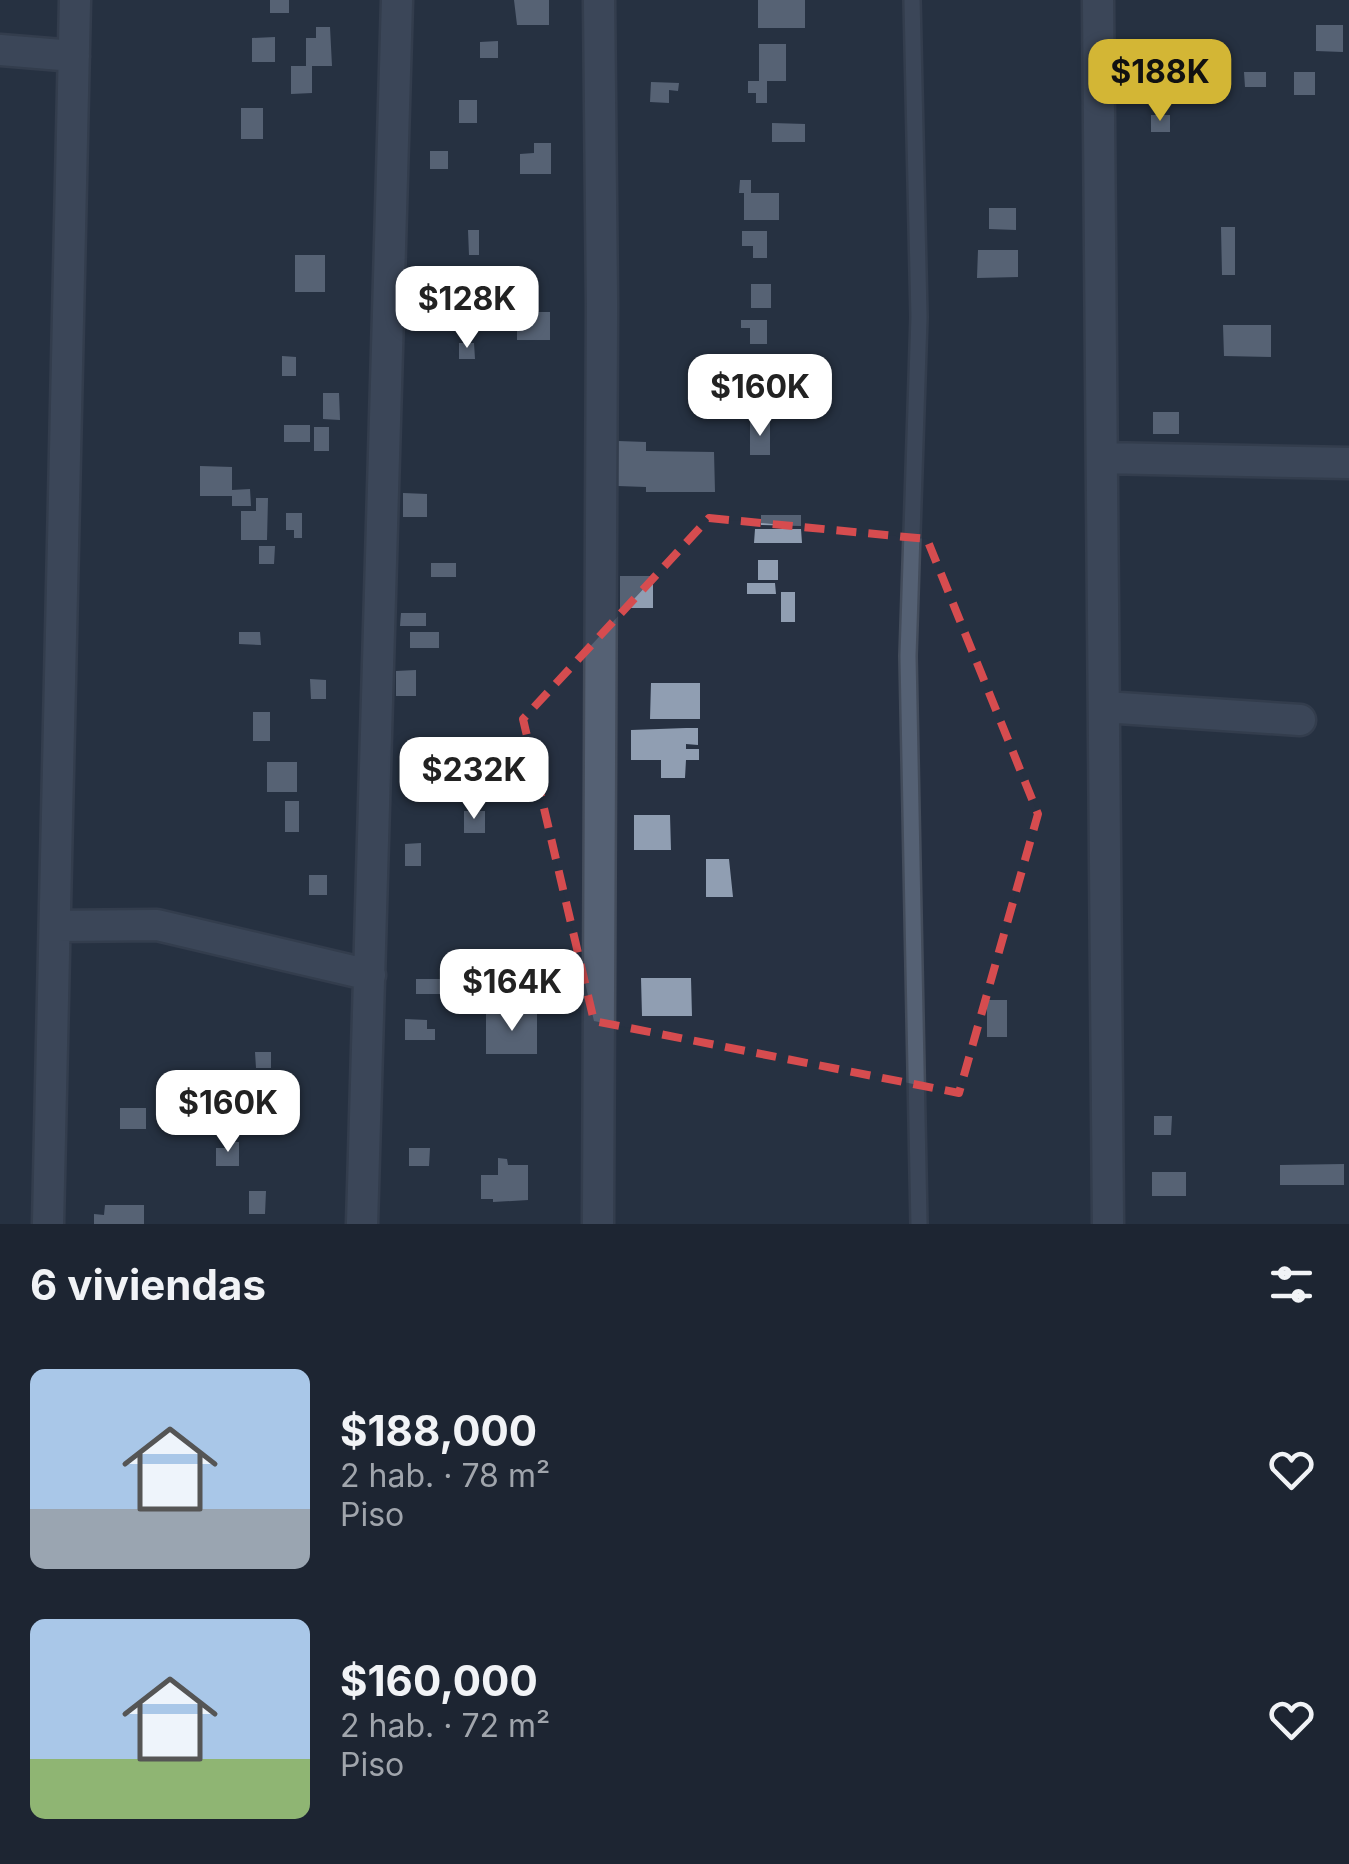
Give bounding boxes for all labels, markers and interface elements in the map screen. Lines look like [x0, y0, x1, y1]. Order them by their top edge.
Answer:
pin: $188K [1090, 39, 1230, 124]
text: $188K [1110, 52, 1210, 91]
pin: $128K [397, 266, 537, 351]
text: $128K [418, 279, 516, 318]
pin: $160K [690, 354, 830, 439]
text: $160K [710, 367, 810, 406]
pin: $232K [404, 737, 544, 822]
text: $232K [422, 750, 526, 789]
pin: $164K [442, 949, 582, 1034]
text: $164K [462, 962, 562, 1001]
pin: $160K [158, 1070, 298, 1155]
text: $160K [178, 1083, 278, 1122]
icon: filters [1264, 1257, 1319, 1312]
text: 6 viviendas [30, 1259, 266, 1310]
text: $188,000 [340, 1405, 537, 1456]
icon: home [110, 1409, 230, 1529]
icon: heart [1264, 1442, 1319, 1497]
text: 2 hab. · 78 m² [340, 1456, 550, 1495]
text: Piso [340, 1495, 404, 1534]
text: $160,000 [340, 1655, 538, 1706]
icon: home [110, 1659, 230, 1779]
icon: heart [1264, 1692, 1319, 1747]
text: 2 hab. · 72 m² [340, 1706, 550, 1745]
text: Piso [340, 1745, 404, 1784]

